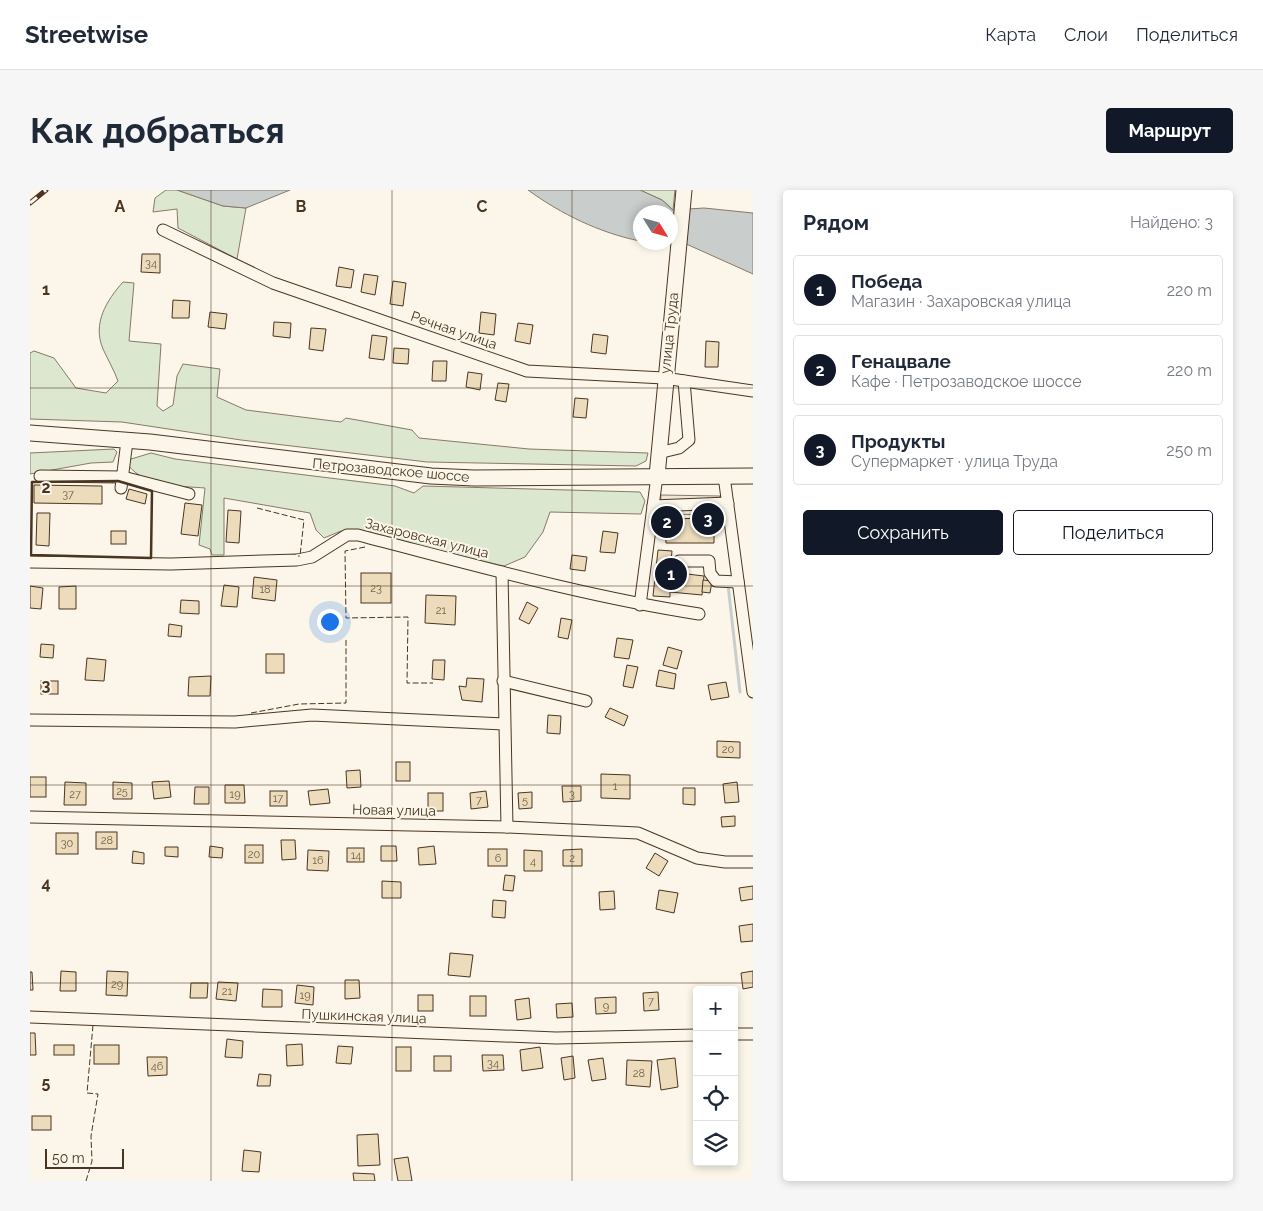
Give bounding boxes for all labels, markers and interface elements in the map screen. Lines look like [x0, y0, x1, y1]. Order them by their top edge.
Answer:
text: Streetwise [25, 20, 148, 49]
text: Карта [985, 24, 1036, 45]
text: Слои [1064, 24, 1108, 45]
text: Поделиться [1136, 24, 1238, 45]
button: Маршрут [1106, 108, 1233, 153]
text: Как добраться [30, 110, 285, 151]
text: A [115, 197, 126, 216]
text: B [296, 197, 307, 216]
text: C [477, 197, 488, 216]
north arrow [633, 205, 678, 250]
text: Рядом [803, 210, 869, 235]
text: Найдено: 3 [1130, 213, 1213, 232]
house number: 34 [145, 257, 157, 270]
text: Победа [851, 270, 922, 292]
text: 1 [42, 280, 50, 299]
text: 1 [816, 281, 824, 300]
text: 220 m [1167, 281, 1212, 300]
street label: улица Труда [657, 291, 681, 375]
text: Магазин · Захаровская улица [851, 292, 1071, 311]
street label: Речная улица [409, 308, 499, 352]
text: Генацвале [851, 350, 951, 372]
text: 2 [815, 361, 825, 380]
text: 220 m [1167, 361, 1212, 380]
text: Кафе · Петрозаводское шоссе [851, 372, 1082, 391]
text: Продукты [851, 430, 946, 452]
text: 3 [816, 441, 824, 460]
text: 250 m [1166, 441, 1212, 460]
text: Супермаркет · улица Труда [851, 452, 1058, 471]
street label: Петрозаводское шоссе [312, 455, 470, 485]
text: 2 [41, 478, 51, 497]
house number: 37 [62, 488, 74, 501]
pin: 3 [692, 500, 724, 538]
pin: 2 [651, 503, 683, 541]
button: Сохранить [803, 510, 1003, 555]
button: Поделиться [1013, 510, 1213, 555]
street label: Захаровская улица [363, 515, 491, 561]
pin: 1 [655, 555, 687, 593]
house number: 23 [370, 582, 382, 595]
house number: 18 [259, 583, 271, 596]
house number: 21 [436, 604, 447, 617]
your location [317, 609, 343, 635]
text: 3 [42, 676, 51, 695]
house number: 20 [722, 743, 734, 756]
house number: 1 [613, 780, 618, 793]
house number: 25 [116, 785, 128, 798]
house number: 27 [69, 788, 81, 801]
house number: 19 [229, 788, 241, 801]
house number: 3 [569, 788, 575, 801]
house number: 17 [273, 792, 283, 805]
house number: 7 [476, 794, 482, 807]
house number: 5 [522, 794, 528, 807]
street label: Новая улица [352, 801, 436, 819]
house number: 28 [101, 834, 113, 847]
house number: 30 [61, 837, 74, 850]
house number: 20 [248, 848, 260, 861]
house number: 14 [351, 849, 361, 862]
house number: 6 [495, 852, 502, 865]
house number: 2 [569, 852, 575, 865]
house number: 16 [312, 854, 324, 867]
house number: 4 [530, 855, 536, 868]
text: 4 [41, 874, 51, 893]
house number: 29 [111, 978, 123, 991]
house number: 21 [222, 985, 233, 998]
map controls [693, 986, 738, 1166]
button: + [693, 986, 738, 1031]
house number: 19 [299, 989, 311, 1002]
house number: 7 [648, 995, 654, 1008]
house number: 9 [603, 1000, 609, 1013]
street label: Пушкинская улица [301, 1006, 427, 1026]
button: − [693, 1031, 738, 1076]
house number: 34 [487, 1057, 499, 1070]
house number: 46 [151, 1060, 164, 1073]
house number: 28 [633, 1067, 645, 1080]
text: 5 [42, 1073, 51, 1092]
button: locate [693, 1076, 738, 1121]
button: layers [693, 1121, 738, 1166]
scale bar [45, 1146, 124, 1169]
text: 50 m [52, 1150, 85, 1166]

